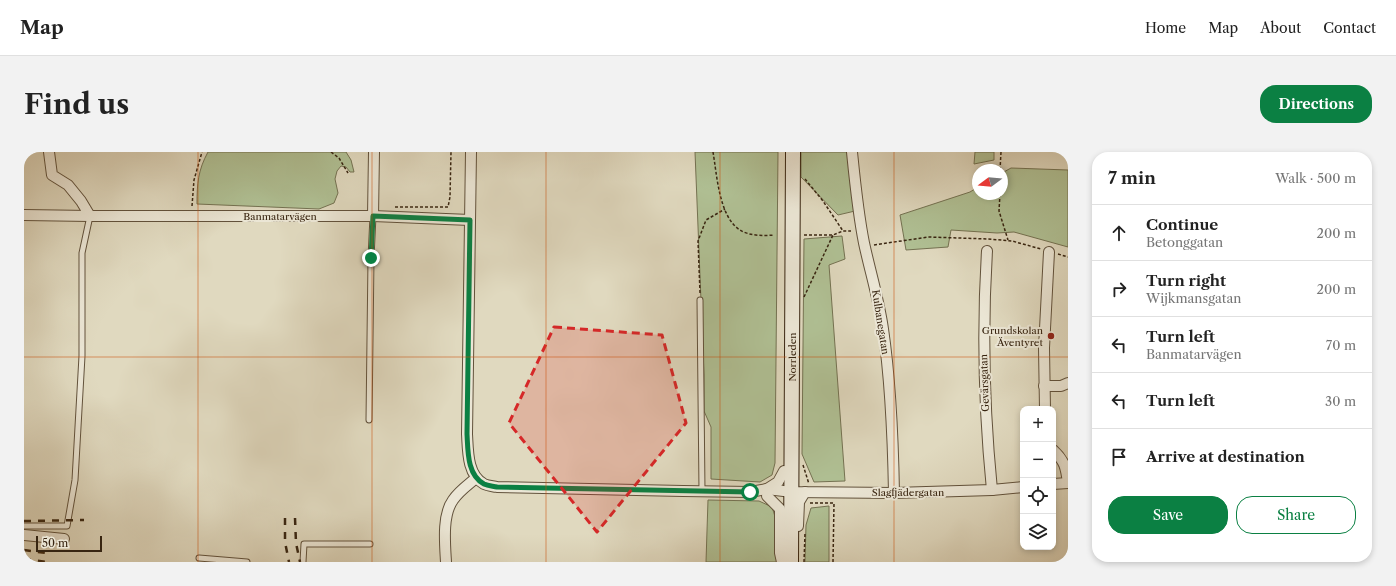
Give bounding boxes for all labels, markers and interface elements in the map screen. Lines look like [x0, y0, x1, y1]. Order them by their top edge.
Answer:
text: Map [20, 16, 64, 39]
text: Home [1145, 19, 1186, 37]
text: Map [1208, 19, 1238, 37]
text: About [1260, 19, 1301, 37]
text: Contact [1323, 19, 1376, 37]
button: Directions [1260, 85, 1372, 123]
text: Find us [24, 87, 129, 121]
north arrow [972, 164, 1008, 200]
text: 7 min [1108, 168, 1156, 188]
text: Walk · 500 m [1275, 170, 1356, 186]
street label: Banmatarvägen [243, 210, 318, 223]
text: Continue [1146, 215, 1218, 234]
icon: ahead [1108, 222, 1130, 244]
text: 200 m [1316, 225, 1356, 241]
text: Betonggatan [1146, 234, 1223, 250]
route end [362, 249, 380, 267]
text: Turn right [1146, 271, 1226, 290]
icon: right [1108, 278, 1130, 300]
text: 200 m [1316, 281, 1356, 297]
street label: Kulbanegatan [869, 289, 892, 356]
text: Wijkmansgatan [1146, 290, 1241, 306]
place label: Grundskolan Äventyret [982, 324, 1044, 349]
text: Turn left [1146, 327, 1215, 346]
marker: Grundskolan Äventyret [1046, 331, 1056, 341]
street label: Norrleden [786, 332, 799, 382]
icon: left [1108, 334, 1130, 356]
text: 70 m [1326, 337, 1356, 353]
text: Banmatarvägen [1146, 346, 1242, 362]
street label: Gevärsgatan [977, 353, 992, 412]
icon: left [1108, 390, 1130, 412]
text: Turn left [1146, 391, 1215, 410]
text: 30 m [1325, 393, 1356, 409]
map controls [1020, 406, 1056, 550]
button: + [1020, 406, 1056, 442]
button: − [1020, 442, 1056, 478]
icon: arrive [1108, 446, 1130, 468]
text: Arrive at destination [1146, 447, 1305, 466]
button: locate [1020, 478, 1056, 514]
route start [741, 483, 759, 501]
street label: Slagfjädergatan [872, 486, 945, 499]
button: Save [1108, 496, 1228, 534]
button: Share [1236, 496, 1356, 534]
button: layers [1020, 514, 1056, 550]
scale bar [36, 534, 102, 553]
text: 50 m [42, 536, 68, 550]

